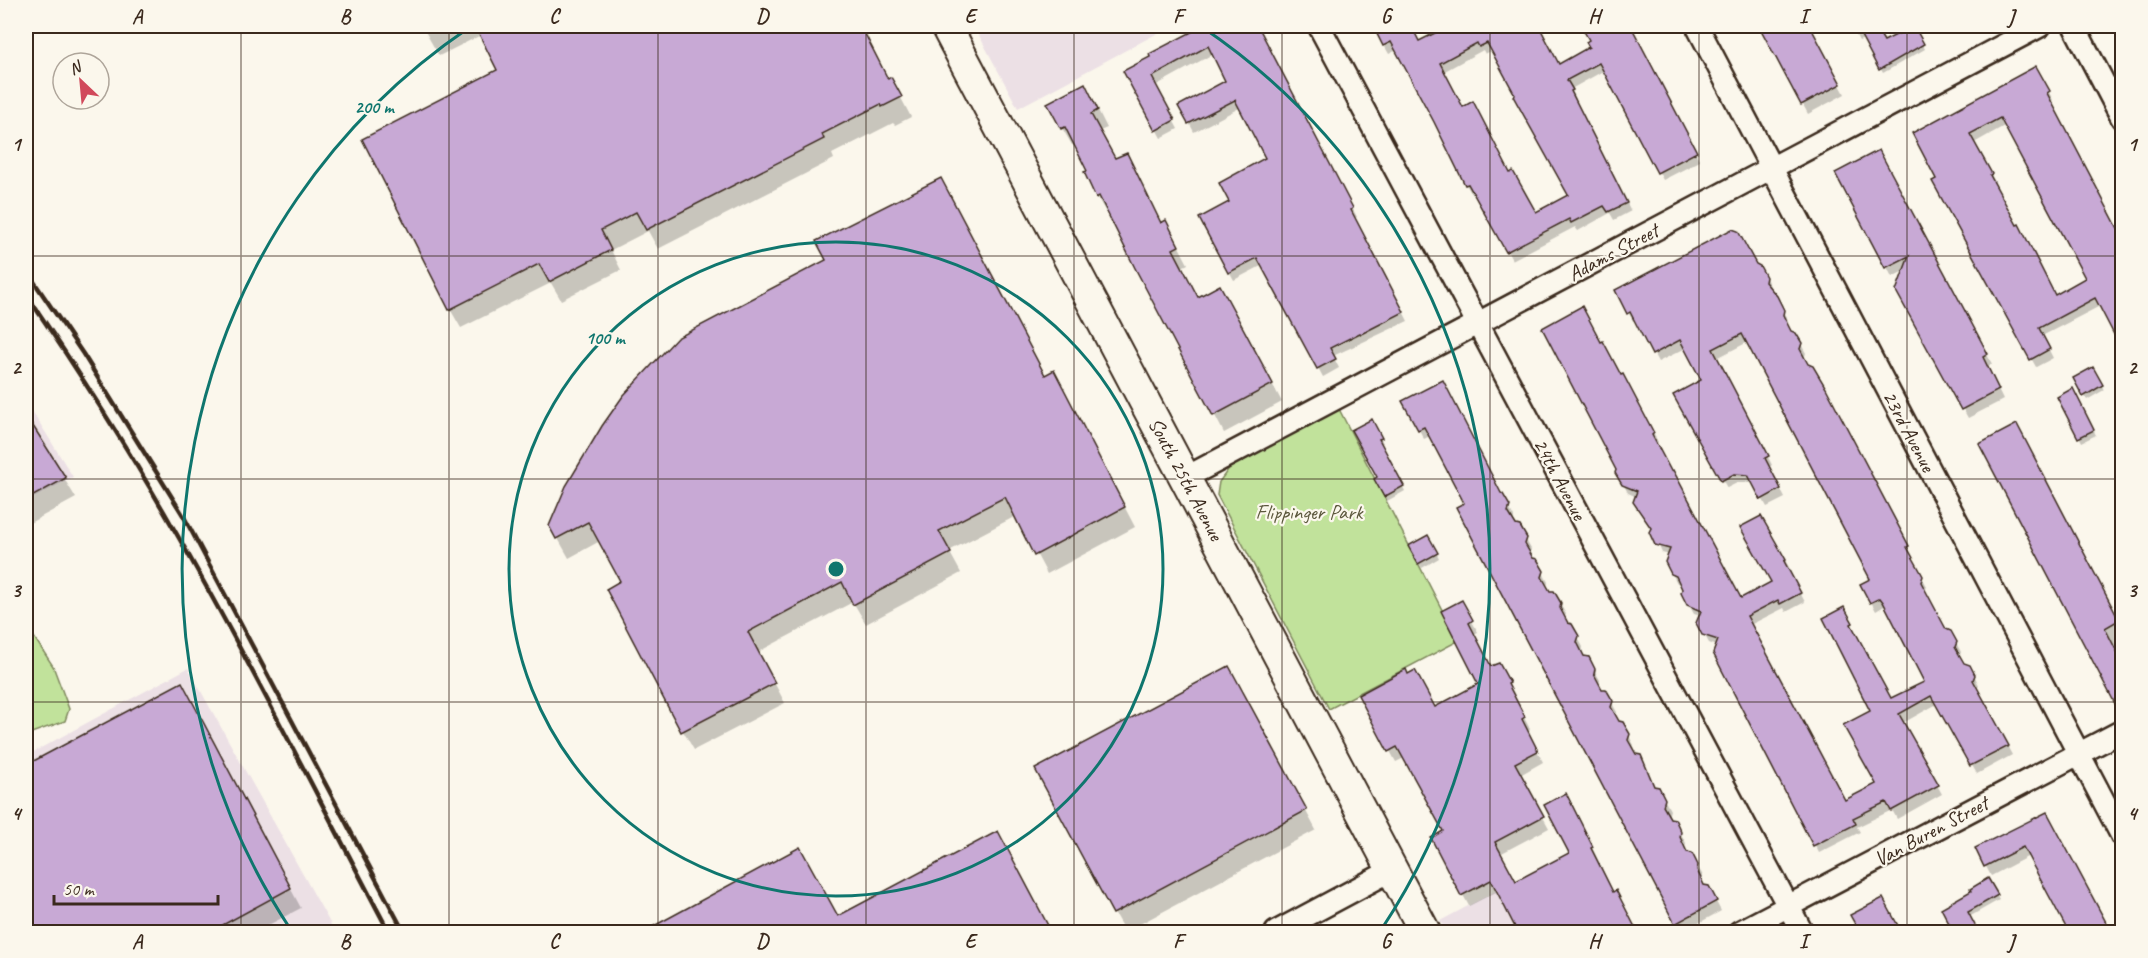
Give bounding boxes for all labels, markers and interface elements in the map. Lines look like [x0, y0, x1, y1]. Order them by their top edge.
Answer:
text: A [132, 4, 144, 29]
text: B [340, 4, 352, 29]
text: C [549, 4, 561, 29]
text: D [756, 4, 770, 29]
text: E [965, 4, 979, 29]
text: F [1173, 4, 1187, 29]
text: G [1381, 4, 1394, 29]
text: H [1588, 4, 1603, 29]
text: I [1799, 4, 1812, 29]
text: J [2006, 4, 2018, 29]
north arrow [51, 51, 111, 111]
text: N [66, 56, 86, 80]
text: 200 m [355, 96, 395, 118]
text: 1 [12, 132, 23, 157]
text: 1 [2128, 132, 2139, 157]
street label: Adams Street [1563, 216, 1665, 287]
text: 100 m [586, 327, 626, 349]
text: 2 [12, 355, 23, 380]
text: 2 [2128, 355, 2139, 380]
street label: 23rd Avenue [1877, 386, 1942, 477]
street label: South 25th Avenue [1143, 413, 1230, 546]
street label: 24th Avenue [1528, 434, 1593, 525]
park label: Flippinger Park [1256, 499, 1364, 525]
centre of rings [826, 559, 846, 579]
text: 3 [12, 578, 23, 603]
text: 3 [2128, 578, 2139, 603]
street label: Van Buren Street [1870, 789, 1995, 872]
text: 4 [12, 801, 24, 826]
text: 4 [2128, 801, 2140, 826]
scale bar [54, 868, 218, 906]
text: 50 m [63, 878, 96, 900]
text: A [132, 929, 144, 954]
text: B [340, 929, 352, 954]
text: C [549, 929, 561, 954]
text: D [756, 929, 770, 954]
text: E [965, 929, 979, 954]
text: F [1173, 929, 1187, 954]
text: G [1381, 929, 1394, 954]
text: H [1588, 929, 1603, 954]
text: I [1799, 929, 1812, 954]
text: J [2006, 929, 2018, 954]

